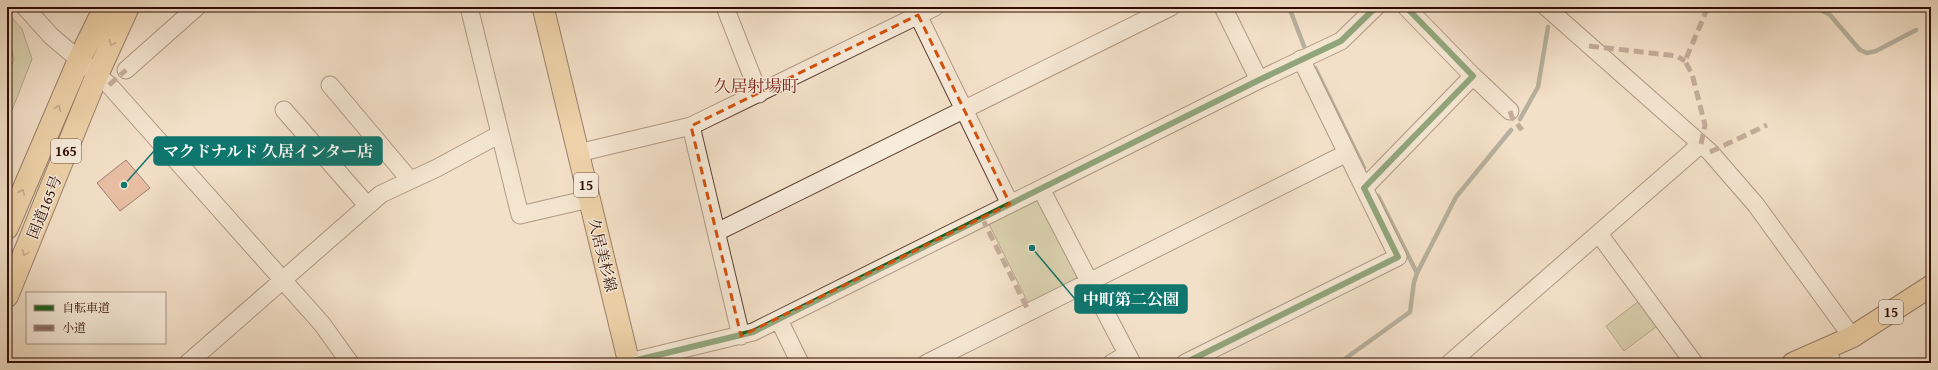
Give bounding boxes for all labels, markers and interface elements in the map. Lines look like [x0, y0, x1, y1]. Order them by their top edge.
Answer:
one-way arrow [109, 38, 117, 46]
district label: 久居射場町 [714, 73, 799, 98]
one-way arrow [54, 104, 62, 111]
callout: マクドナルド 久居インター店 [154, 137, 382, 165]
road number: 165 [51, 139, 81, 163]
text: マクドナルド 久居インター店 [163, 139, 373, 163]
street label: 国道165号 [22, 172, 66, 242]
road number: 15 [574, 173, 598, 197]
one-way arrow [18, 188, 26, 195]
street label: 久居美杉線 [584, 216, 622, 294]
one-way arrow [21, 250, 29, 257]
callout: 中町第二公園 [1075, 285, 1187, 313]
text: 中町第二公園 [1083, 287, 1179, 311]
legend [26, 292, 166, 344]
text: 自転車道 [62, 299, 110, 316]
road number: 15 [1879, 300, 1903, 324]
text: 小道 [62, 319, 86, 336]

